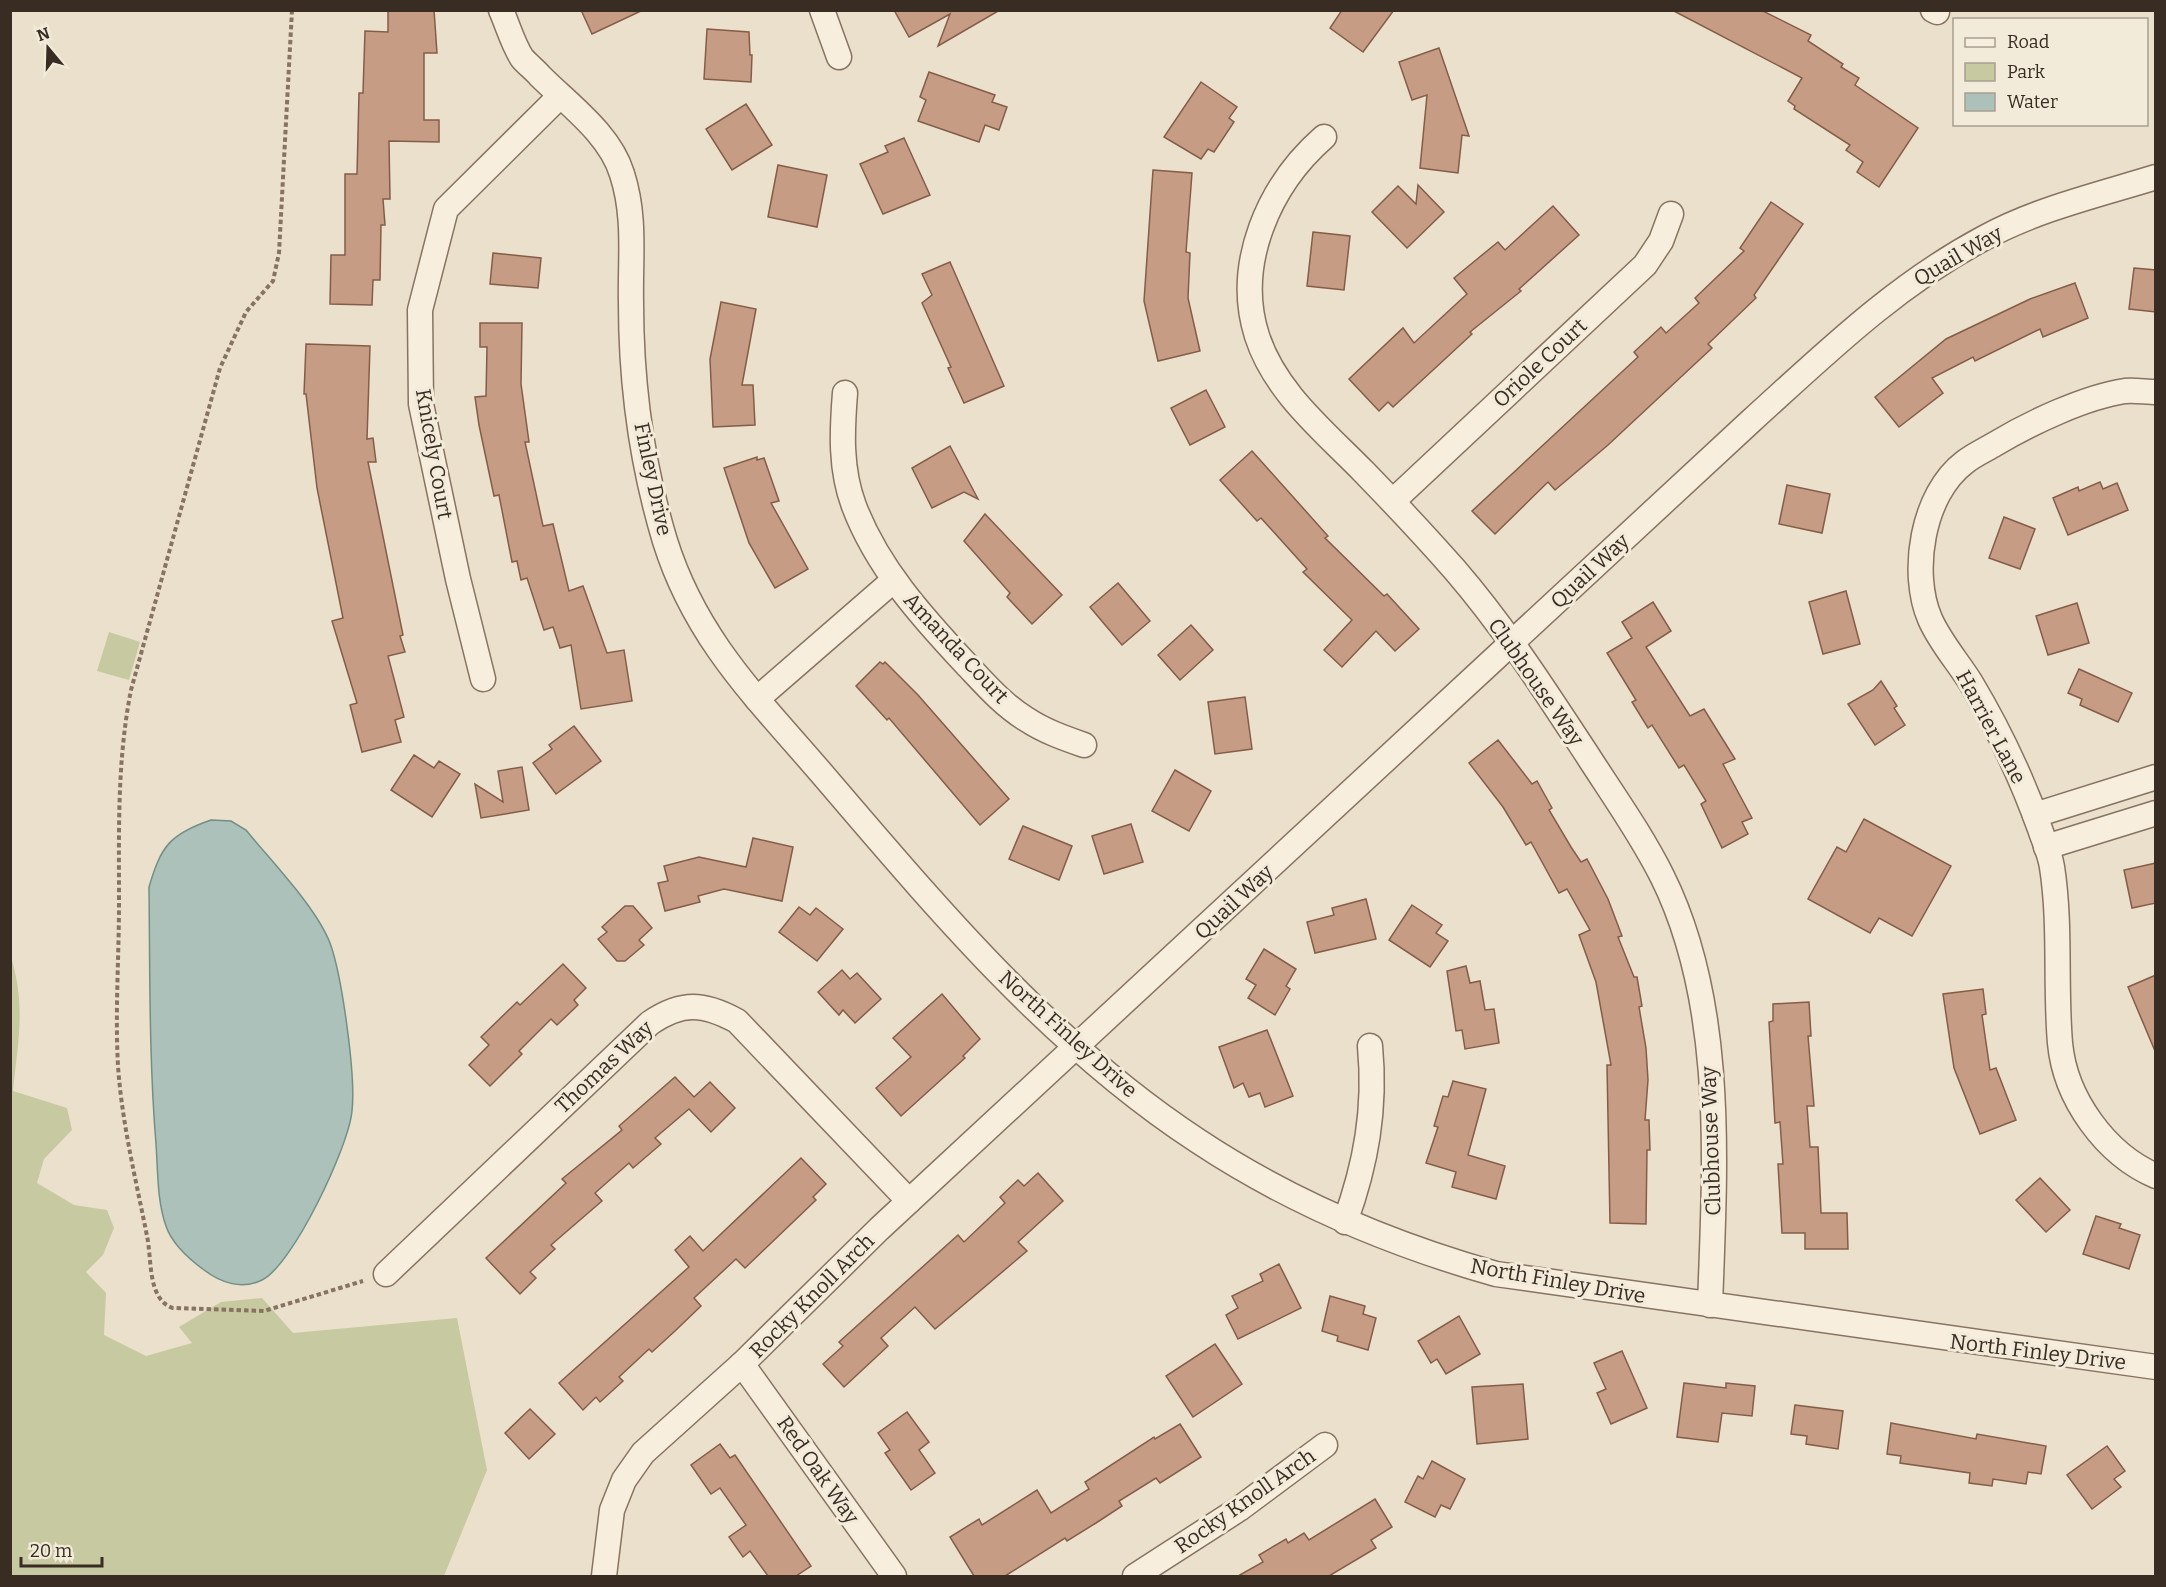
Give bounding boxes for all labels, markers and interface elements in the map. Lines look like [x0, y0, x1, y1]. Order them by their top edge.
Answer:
north arrow [18, 18, 78, 78]
legend [1953, 18, 2148, 126]
text: N [34, 23, 52, 45]
text: Road [2007, 31, 2050, 53]
text: Park [2007, 61, 2046, 83]
text: Water [2007, 91, 2058, 113]
street label: Quail Way [1909, 220, 2008, 292]
street label: Oriole Court [1487, 313, 1593, 413]
street label: Knicely Court [410, 387, 458, 522]
street label: Finley Drive [628, 420, 678, 538]
street label: Quail Way [1545, 527, 1635, 614]
street label: Amanda Court [898, 587, 1014, 709]
street label: Clubhouse Way [1482, 613, 1590, 752]
street label: Harrier Lane [1950, 666, 2032, 788]
street label: Quail Way [1189, 858, 1279, 945]
street label: North Finley Drive [993, 965, 1143, 1103]
street label: Thomas Way [550, 1014, 659, 1119]
street label: Clubhouse Way [1695, 1065, 1727, 1216]
street label: Rocky Knoll Arch [744, 1228, 880, 1364]
street label: North Finley Drive [1468, 1253, 1648, 1309]
street label: North Finley Drive [1948, 1328, 2128, 1376]
street label: Red Oak Way [771, 1411, 865, 1530]
street label: Rocky Knoll Arch [1170, 1443, 1320, 1559]
scale bar [21, 1530, 102, 1568]
text: 20 m [30, 1540, 72, 1562]

